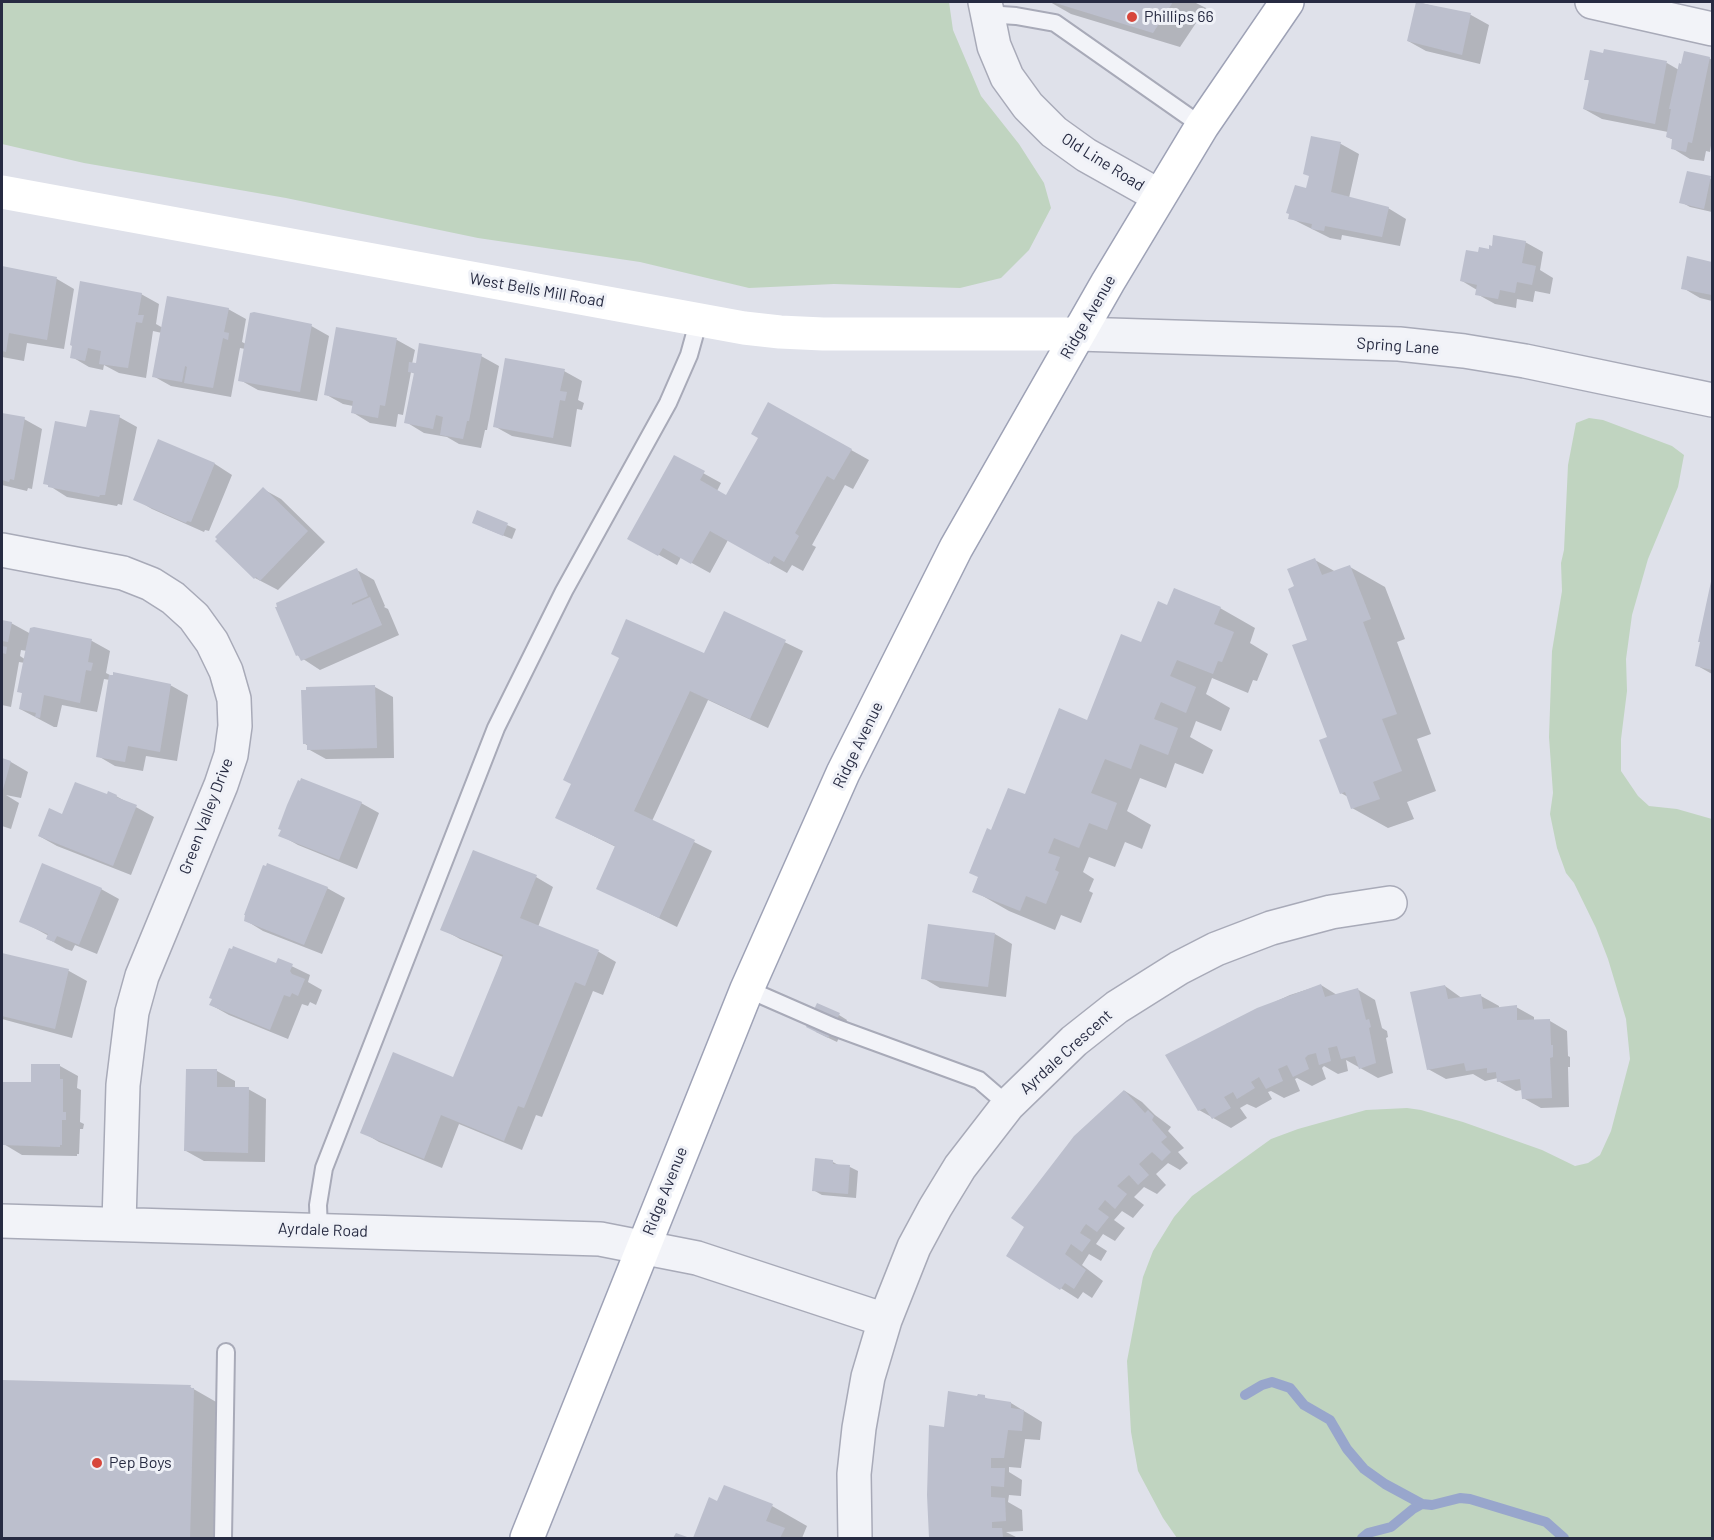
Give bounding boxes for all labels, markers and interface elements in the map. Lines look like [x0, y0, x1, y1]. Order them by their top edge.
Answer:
place label: Phillips 66 [1144, 7, 1214, 27]
marker: Phillips 66 [1125, 10, 1139, 24]
street label: Old Line Road [1058, 129, 1148, 195]
street label: West Bells Mill Road [468, 269, 606, 311]
street label: Ridge Avenue [1056, 272, 1120, 362]
street label: Spring Lane [1356, 334, 1440, 358]
street label: Ridge Avenue [829, 699, 887, 791]
street label: Green Valley Drive [175, 755, 237, 877]
street label: Ayrdale Crescent [1016, 1006, 1116, 1098]
street label: Ridge Avenue [639, 1144, 691, 1238]
street label: Ayrdale Road [278, 1219, 368, 1241]
place label: Pep Boys [109, 1453, 172, 1473]
marker: Pep Boys [90, 1456, 104, 1470]

